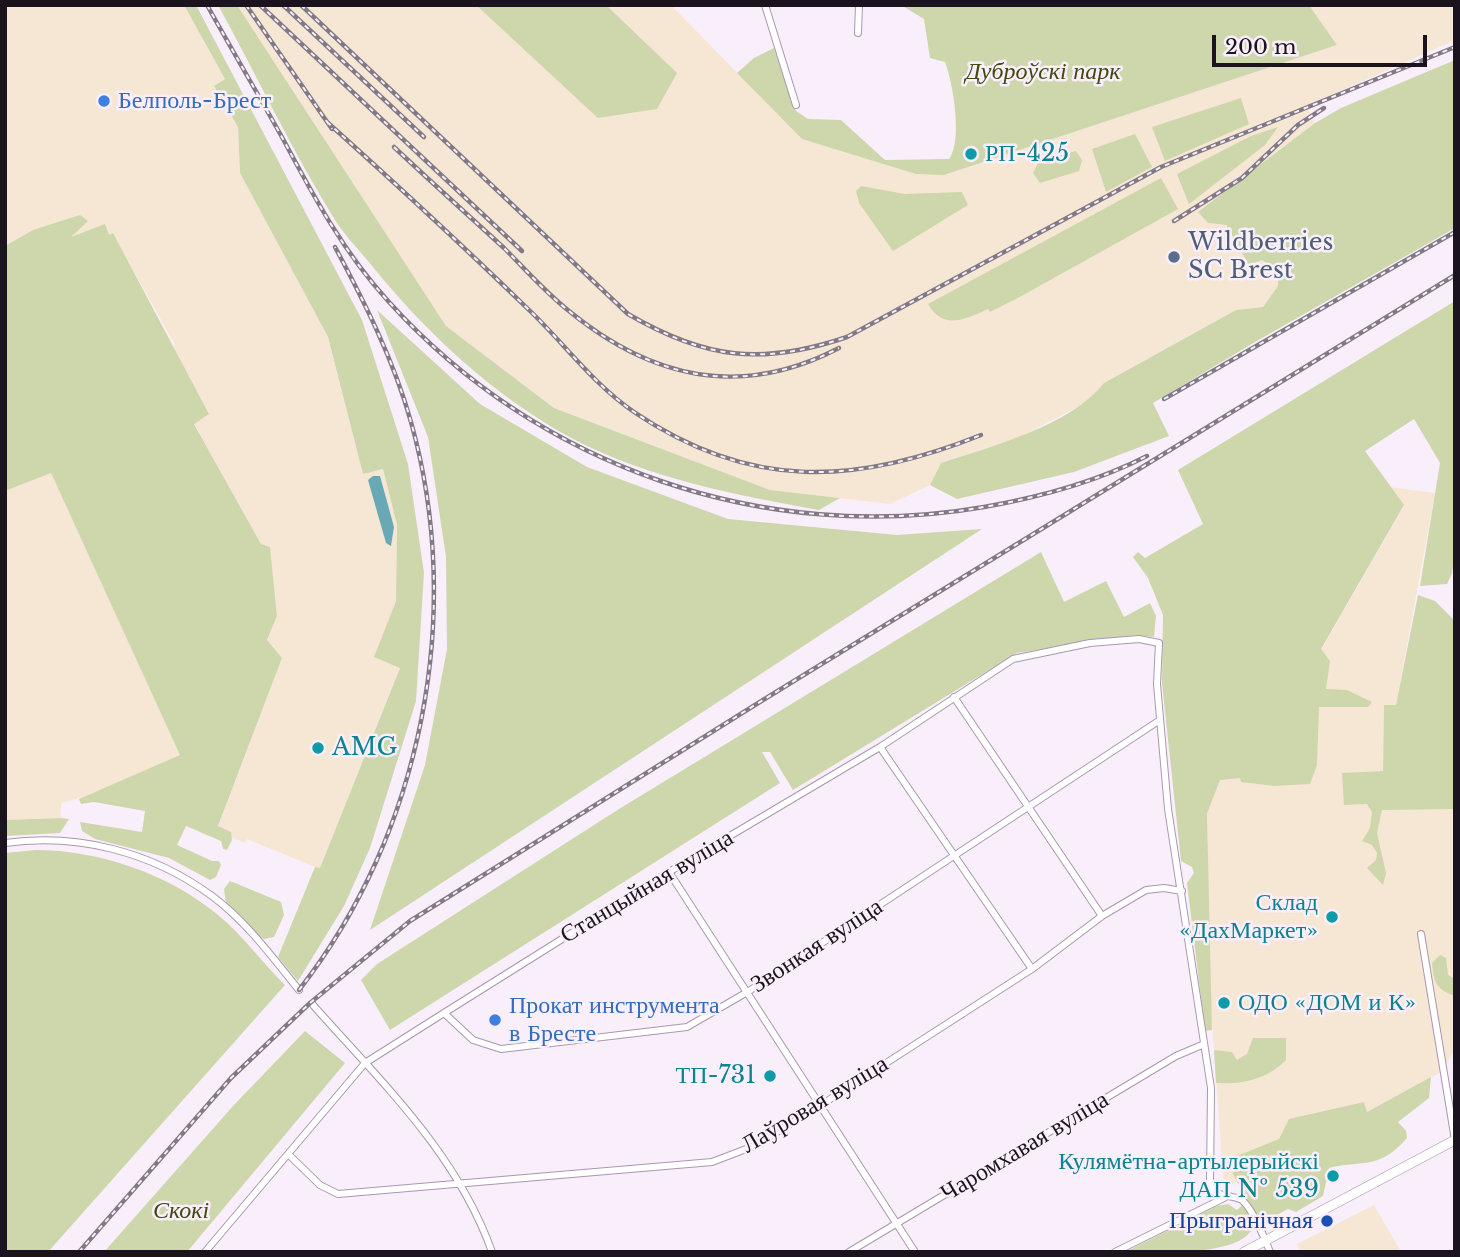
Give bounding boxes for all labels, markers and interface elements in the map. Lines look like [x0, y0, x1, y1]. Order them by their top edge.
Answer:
scale bar [1215, 21, 1430, 65]
text: 200 m [1225, 34, 1296, 60]
park label: Дуброўскі парк [965, 58, 1121, 86]
place label: Белполь-Брест [118, 87, 271, 115]
marker: Белполь-Брест [96, 93, 112, 109]
place label: РП-425 [985, 140, 1069, 168]
marker: РП-425 [963, 146, 979, 162]
place label: Wildberries SC Brest [1188, 229, 1333, 285]
marker: Wildberries SC Brest [1166, 249, 1182, 265]
place label: AMG [332, 734, 397, 762]
marker: AMG [310, 740, 326, 756]
street label: Станцыйная вуліца [555, 824, 739, 950]
place label: Склад «ДахМаркет» [1179, 889, 1318, 945]
street label: Звонкая вуліца [746, 893, 888, 999]
marker: Склад «ДахМаркет» [1324, 909, 1340, 925]
place label: ОДО «ДОМ и К» [1238, 989, 1416, 1017]
place label: Прокат инструмента в Бресте [509, 992, 720, 1048]
marker: ОДО «ДОМ и К» [1216, 995, 1232, 1011]
marker: Прокат инструмента в Бресте [487, 1012, 503, 1028]
street label: Лаўровая вуліца [736, 1050, 894, 1160]
place label: ТП-731 [676, 1062, 756, 1090]
marker: ТП-731 [762, 1068, 778, 1084]
street label: Чаромхавая вуліца [936, 1086, 1114, 1208]
place label: Кулямётна-артылерыйскі ДАП № 539 [1058, 1148, 1319, 1204]
marker: Кулямётна-артылерыйскі ДАП № 539 [1325, 1168, 1341, 1184]
park label: Скокі [153, 1197, 209, 1225]
place label: Прыгранічная [1169, 1207, 1313, 1235]
marker: Прыгранічная [1319, 1213, 1335, 1229]

